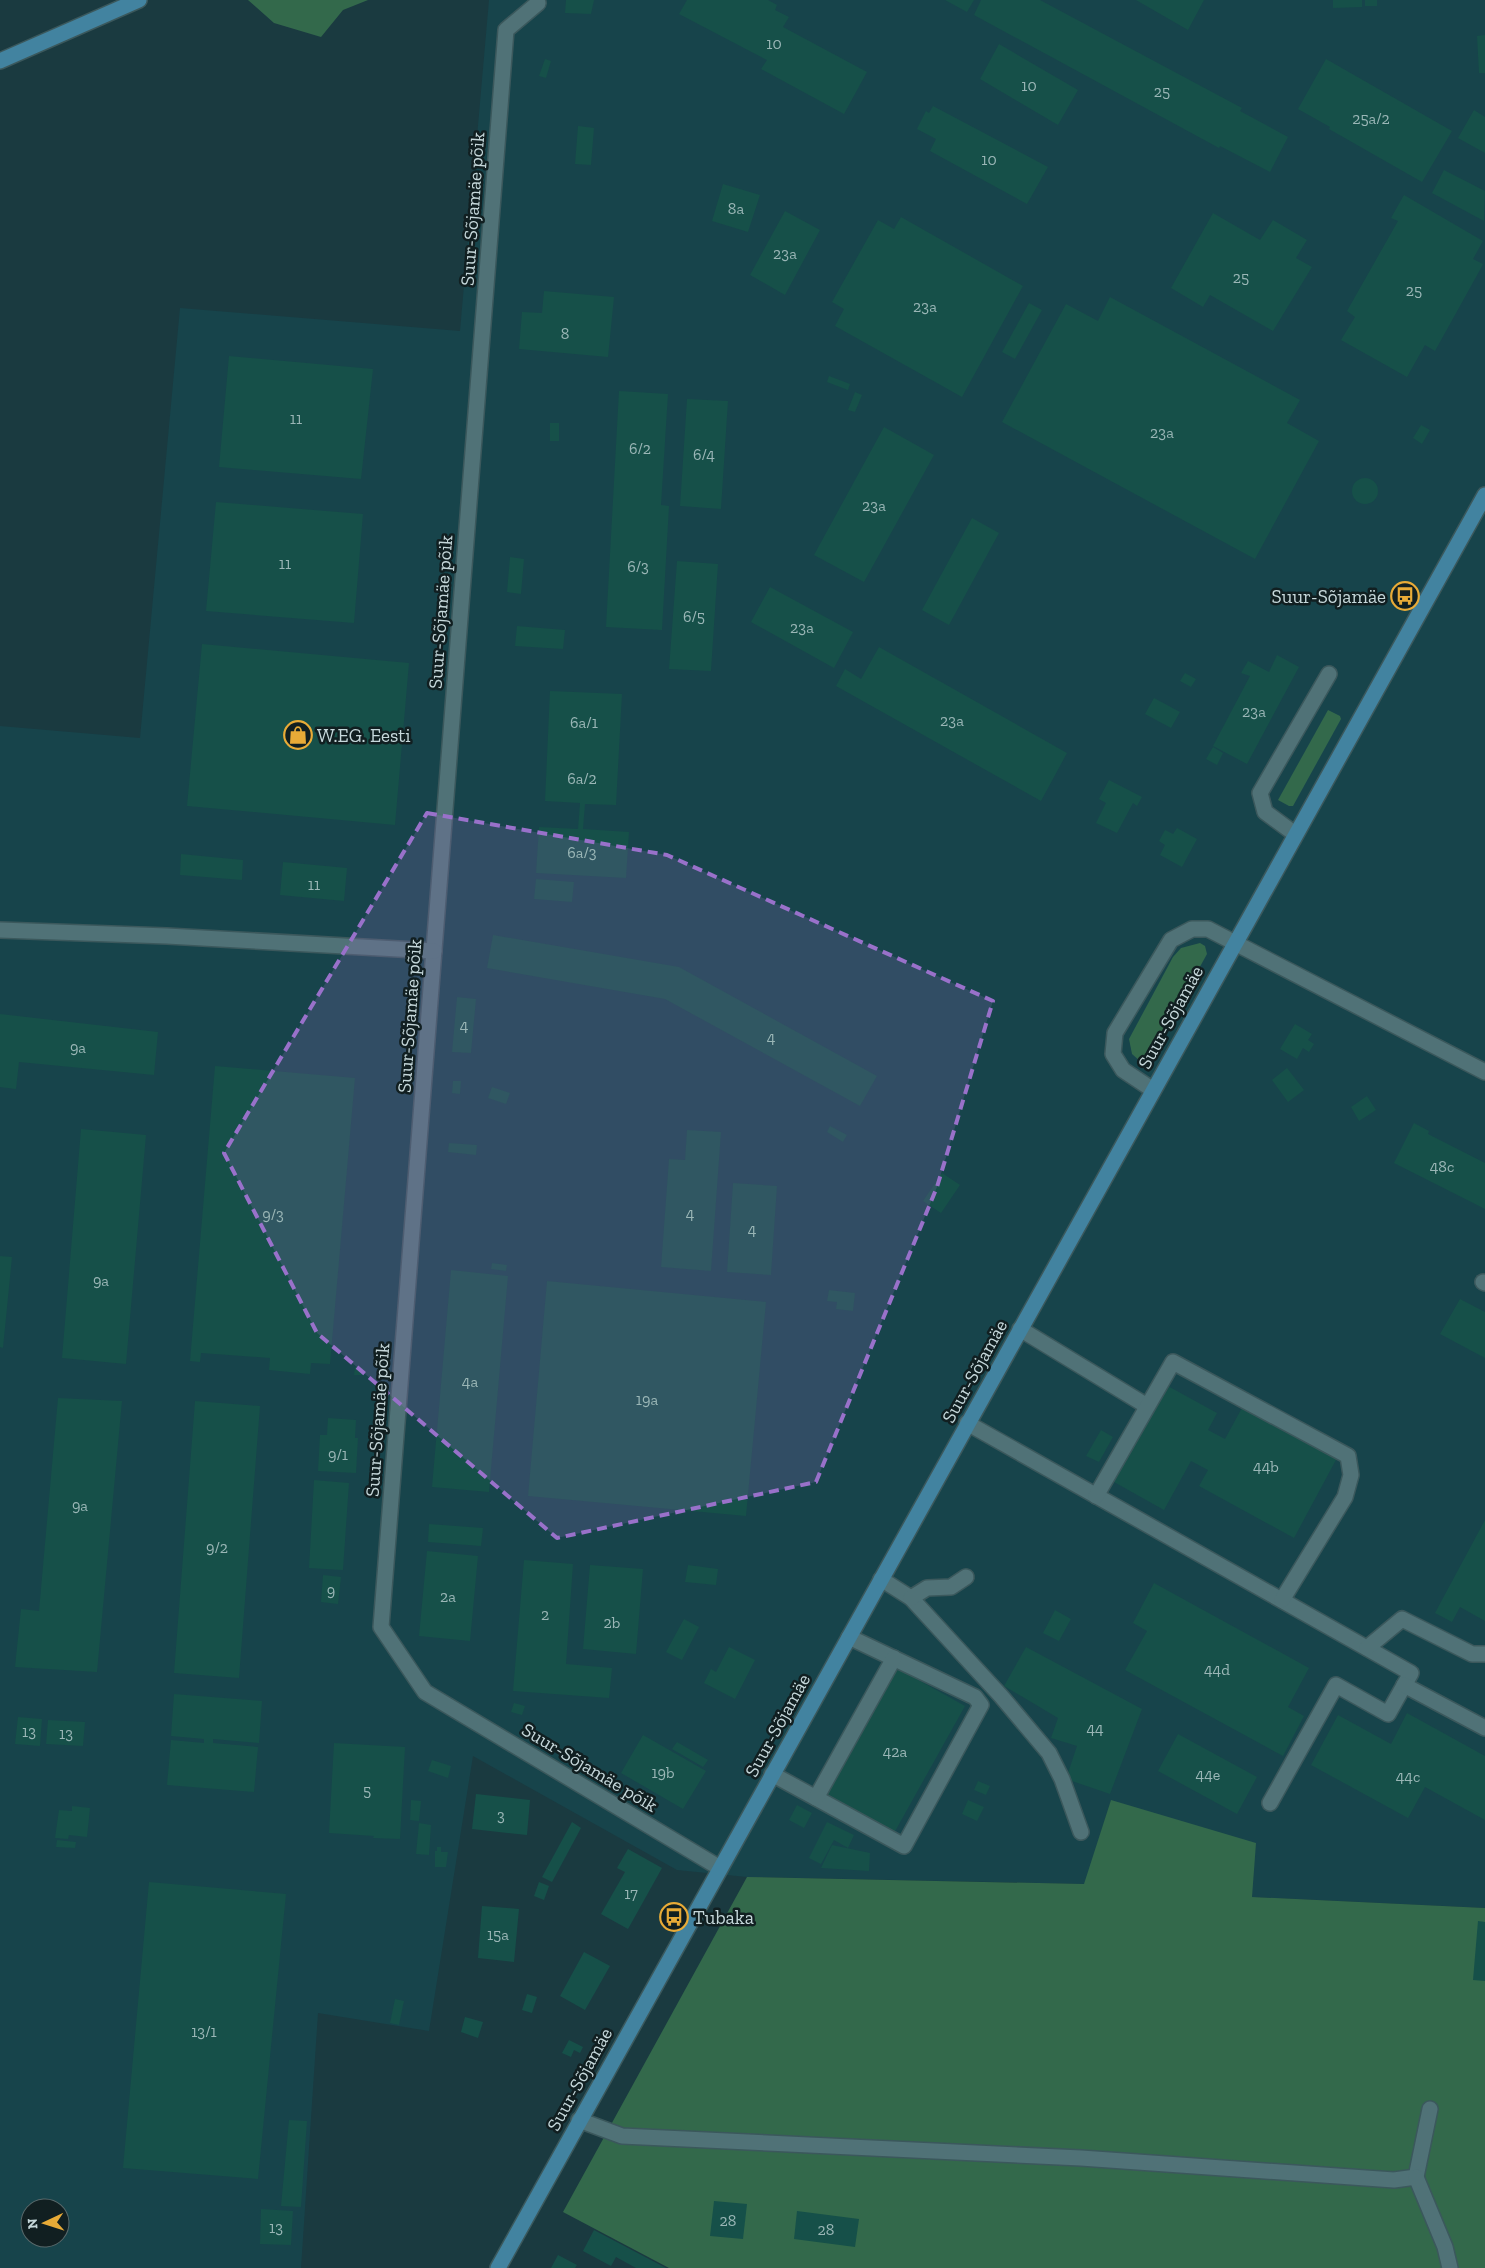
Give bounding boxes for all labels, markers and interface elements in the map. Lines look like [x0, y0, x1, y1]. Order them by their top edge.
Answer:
house number: 10 [766, 34, 782, 53]
house number: 10 [1021, 76, 1037, 95]
house number: 25 [1154, 82, 1170, 101]
house number: 25a/2 [1352, 109, 1390, 128]
street label: Suur-Sõjamäe põik [456, 131, 489, 287]
house number: 10 [981, 150, 997, 169]
house number: 8a [728, 199, 744, 218]
house number: 23a [773, 244, 797, 263]
house number: 25 [1233, 268, 1249, 287]
house number: 25 [1406, 281, 1422, 300]
house number: 23a [913, 297, 937, 316]
house number: 8 [561, 324, 569, 343]
house number: 11 [290, 409, 302, 428]
house number: 23a [1150, 423, 1174, 442]
house number: 6/2 [629, 439, 651, 458]
house number: 6/4 [693, 445, 715, 464]
house number: 23a [862, 496, 886, 515]
street label: Suur-Sõjamäe põik [424, 534, 457, 690]
house number: 11 [279, 554, 291, 573]
house number: 6/3 [627, 557, 649, 576]
bus stop icon: Suur-Sõjamäe [1390, 581, 1420, 611]
place label: Suur-Sõjamäe [1272, 585, 1386, 608]
house number: 6/5 [683, 607, 705, 626]
house number: 23a [790, 618, 814, 637]
house number: 23a [1242, 702, 1266, 721]
house number: 23a [940, 711, 964, 730]
house number: 6a/1 [570, 713, 598, 732]
shop icon: W.EG. Eesti [283, 720, 313, 750]
place label: W.EG. Eesti [317, 724, 411, 747]
house number: 6a/2 [567, 769, 597, 788]
house number: 6a/3 [567, 843, 597, 862]
house number: 11 [308, 875, 320, 894]
street label: Suur-Sõjamäe põik [393, 938, 426, 1094]
street label: Suur-Sõjamäe [1133, 962, 1208, 1073]
house number: 4 [460, 1016, 469, 1035]
house number: 4 [767, 1028, 776, 1047]
house number: 9a [70, 1038, 86, 1057]
house number: 48c [1430, 1157, 1454, 1176]
house number: 4 [686, 1204, 695, 1223]
house number: 9/3 [262, 1205, 284, 1224]
house number: 4 [748, 1220, 757, 1239]
house number: 9a [93, 1271, 109, 1290]
street label: Suur-Sõjamäe [937, 1316, 1012, 1427]
street label: Suur-Sõjamäe põik [361, 1342, 394, 1498]
house number: 4a [462, 1372, 478, 1391]
house number: 19a [636, 1390, 658, 1409]
house number: 9/1 [328, 1445, 348, 1464]
house number: 44b [1253, 1457, 1279, 1476]
house number: 9a [72, 1496, 88, 1515]
house number: 9/2 [206, 1538, 228, 1557]
house number: 9 [327, 1581, 335, 1600]
house number: 2a [440, 1587, 456, 1606]
house number: 2 [541, 1605, 549, 1624]
house number: 2b [604, 1613, 620, 1632]
house number: 44d [1204, 1660, 1230, 1679]
street label: Suur-Sõjamäe [740, 1670, 815, 1781]
street label: Suur-Sõjamäe põik [518, 1718, 662, 1817]
house number: 44 [1086, 1719, 1104, 1738]
house number: 13 [22, 1722, 36, 1741]
house number: 13 [59, 1724, 73, 1743]
house number: 42a [883, 1742, 908, 1761]
house number: 19b [651, 1763, 675, 1782]
house number: 44e [1196, 1765, 1220, 1784]
house number: 44c [1396, 1767, 1420, 1786]
house number: 5 [363, 1781, 371, 1800]
house number: 3 [497, 1806, 505, 1825]
house number: 17 [624, 1884, 638, 1903]
bus stop icon: Tubaka [659, 1902, 689, 1932]
place label: Tubaka [693, 1906, 754, 1929]
house number: 15a [487, 1925, 509, 1944]
house number: 13/1 [191, 2022, 217, 2041]
street label: Suur-Sõjamäe [542, 2024, 617, 2135]
north arrow [20, 2198, 70, 2248]
house number: 28 [720, 2211, 736, 2230]
text: N [24, 2218, 41, 2230]
house number: 13 [269, 2218, 283, 2237]
house number: 28 [818, 2220, 834, 2239]

